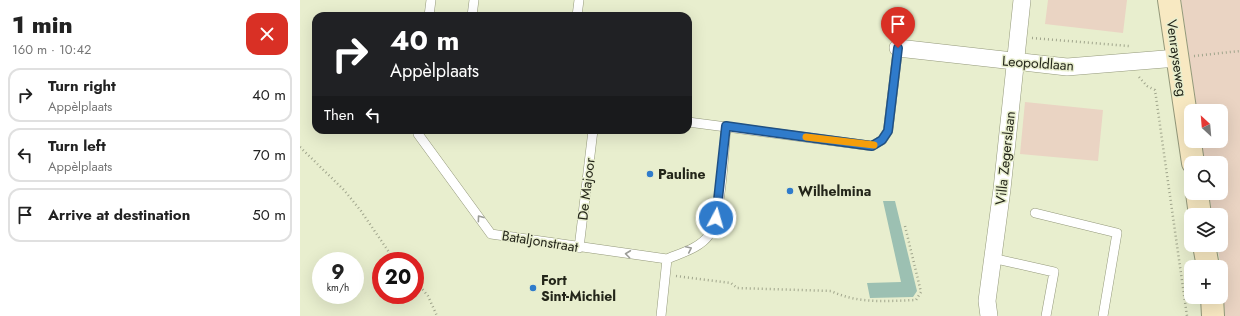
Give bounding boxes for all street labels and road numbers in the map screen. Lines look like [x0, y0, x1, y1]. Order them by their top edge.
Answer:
street label: Venrayseweg [1162, 18, 1192, 98]
street label: Leopoldlaan [1001, 51, 1075, 75]
street label: Villa Zegerslaan [990, 110, 1020, 206]
street label: De Majoor [572, 157, 600, 221]
street label: Bataljonstraat [500, 225, 580, 257]

